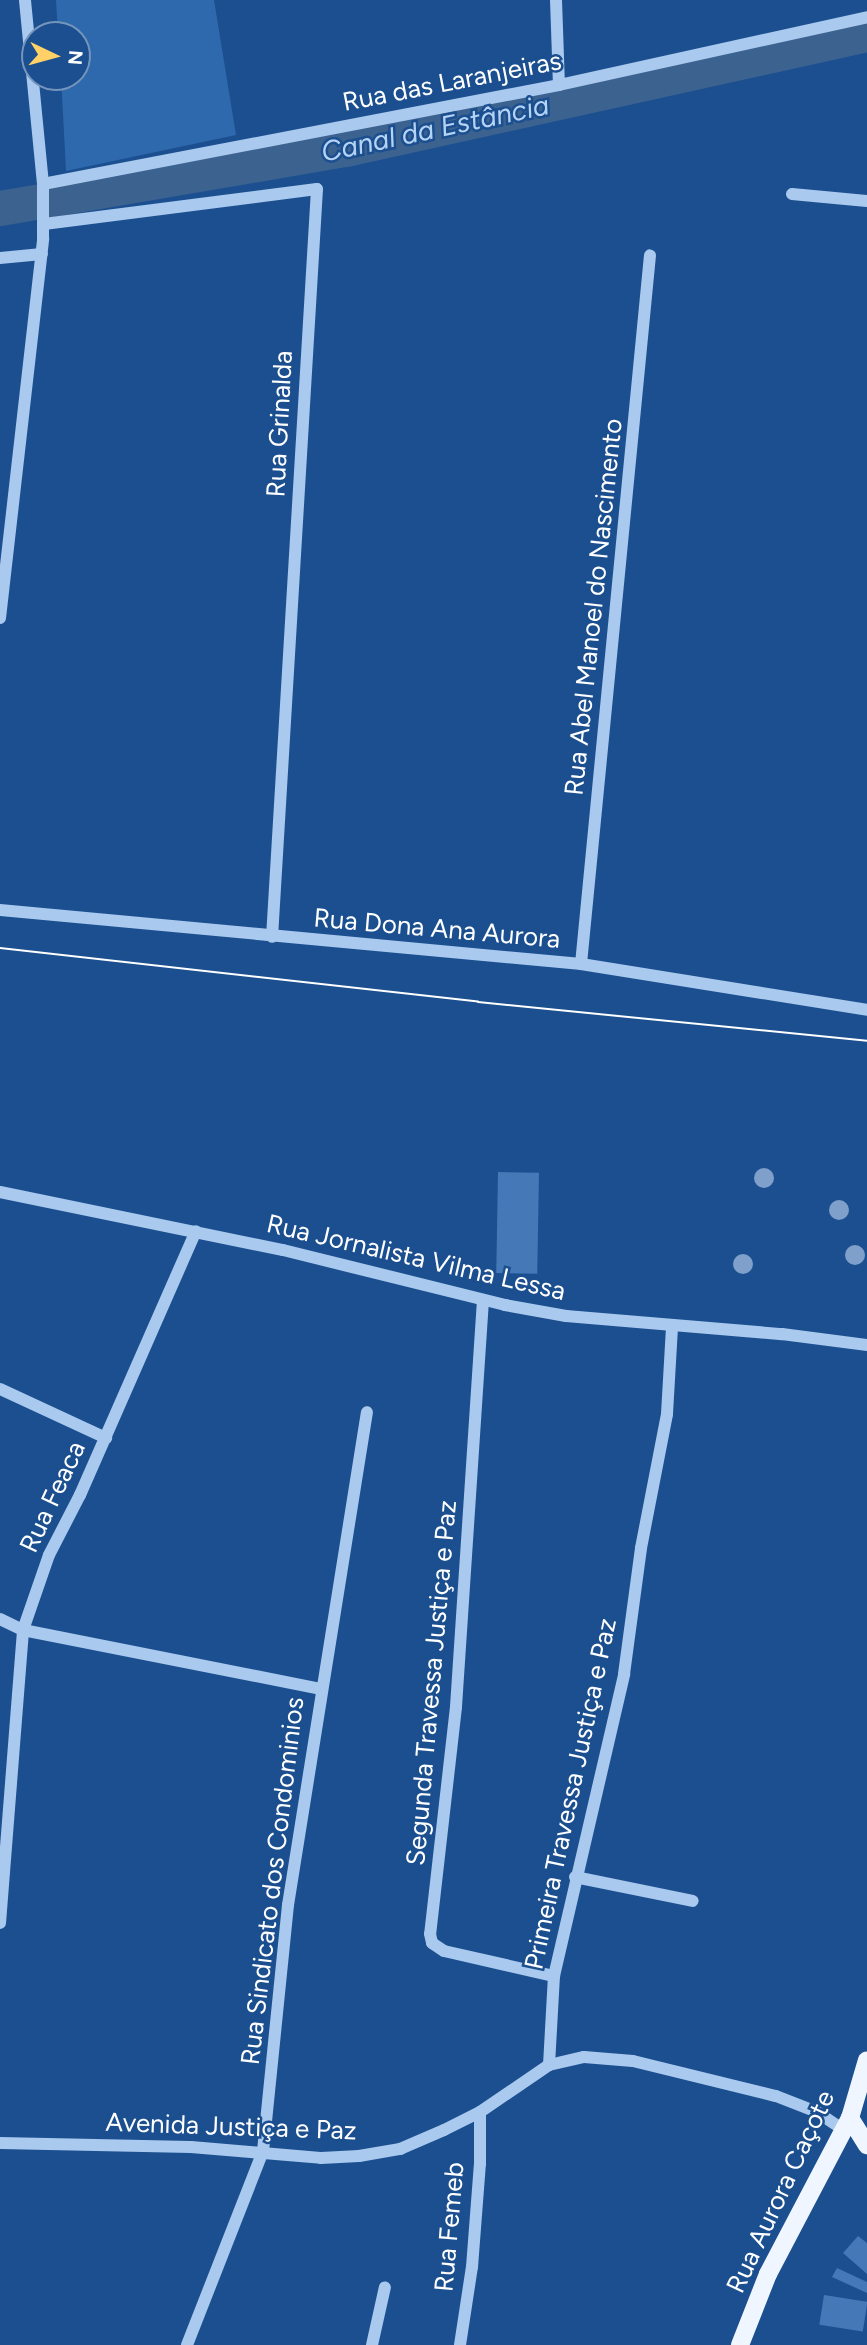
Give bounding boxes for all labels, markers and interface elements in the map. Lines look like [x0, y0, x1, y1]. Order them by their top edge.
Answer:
north arrow [21, 21, 91, 91]
street label: Rua das Laranjeiras [340, 45, 564, 119]
text: N [63, 49, 88, 66]
water label: Canal da Estância [318, 87, 552, 169]
street label: Rua Grinalda [261, 350, 299, 498]
street label: Rua Abel Manoel do Nascimento [559, 417, 629, 797]
street label: Rua Dona Ana Aurora [312, 903, 562, 955]
street label: Rua Jornalista Vilma Lessa [264, 1208, 568, 1308]
street label: Rua Feaca [14, 1436, 92, 1558]
street label: Segunda Travessa Justiça e Paz [400, 1499, 464, 1867]
street label: Primeira Travessa Justiça e Paz [519, 1616, 623, 1972]
street label: Rua Sindicato dos Condominios [235, 1695, 311, 2067]
street label: Rua Aurora Caçote [720, 2086, 842, 2298]
street label: Avenida Justiça e Paz [105, 2107, 357, 2147]
street label: Rua Femeb [429, 2161, 471, 2293]

